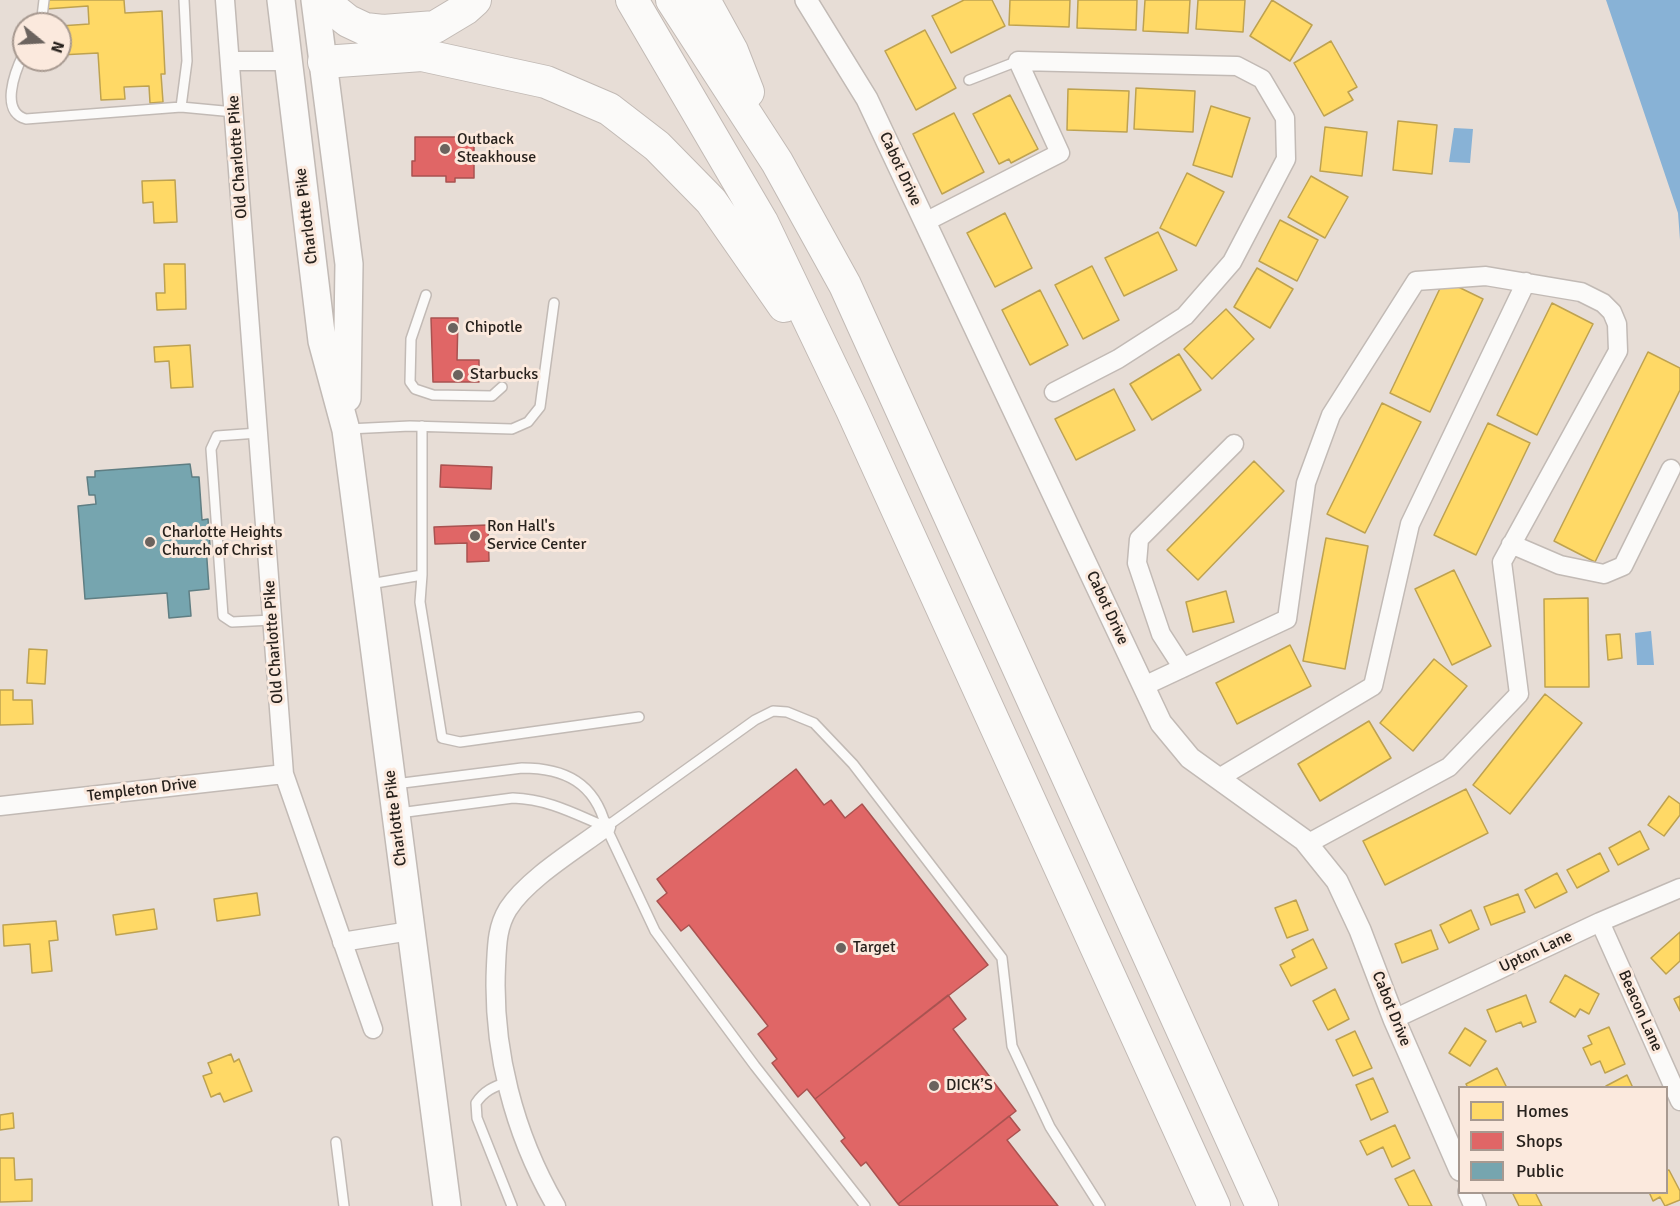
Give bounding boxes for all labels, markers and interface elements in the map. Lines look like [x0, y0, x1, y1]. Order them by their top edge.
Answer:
north arrow [12, 12, 72, 72]
text: N [46, 39, 68, 55]
street label: Old Charlotte Pike [224, 95, 252, 219]
street label: Cabot Drive [875, 129, 925, 209]
place label: Outback Steakhouse [457, 130, 536, 168]
marker: Outback Steakhouse [438, 142, 452, 156]
street label: Charlotte Pike [292, 167, 322, 265]
place label: Chipotle [465, 318, 523, 338]
marker: Chipotle [446, 321, 460, 335]
place label: Starbucks [470, 365, 538, 385]
marker: Starbucks [451, 368, 465, 382]
place label: Ron Hall's Service Center [487, 517, 586, 555]
place label: Charlotte Heights Church of Christ [162, 523, 283, 561]
marker: Ron Hall's Service Center [468, 529, 482, 543]
marker: Charlotte Heights Church of Christ [143, 535, 157, 549]
street label: Cabot Drive [1082, 568, 1132, 648]
street label: Old Charlotte Pike [260, 580, 288, 704]
street label: Charlotte Pike [381, 769, 411, 867]
street label: Templeton Drive [86, 774, 198, 806]
street label: Upton Lane [1496, 927, 1576, 977]
place label: Target [853, 938, 896, 958]
marker: Target [834, 941, 848, 955]
street label: Beacon Lane [1614, 967, 1666, 1055]
street label: Cabot Drive [1367, 969, 1415, 1049]
place label: DICK’S [946, 1076, 993, 1096]
marker: DICK’S [927, 1079, 941, 1093]
legend [1458, 1086, 1668, 1194]
text: Homes [1516, 1100, 1569, 1122]
text: Shops [1516, 1130, 1563, 1152]
text: Public [1516, 1160, 1564, 1182]

